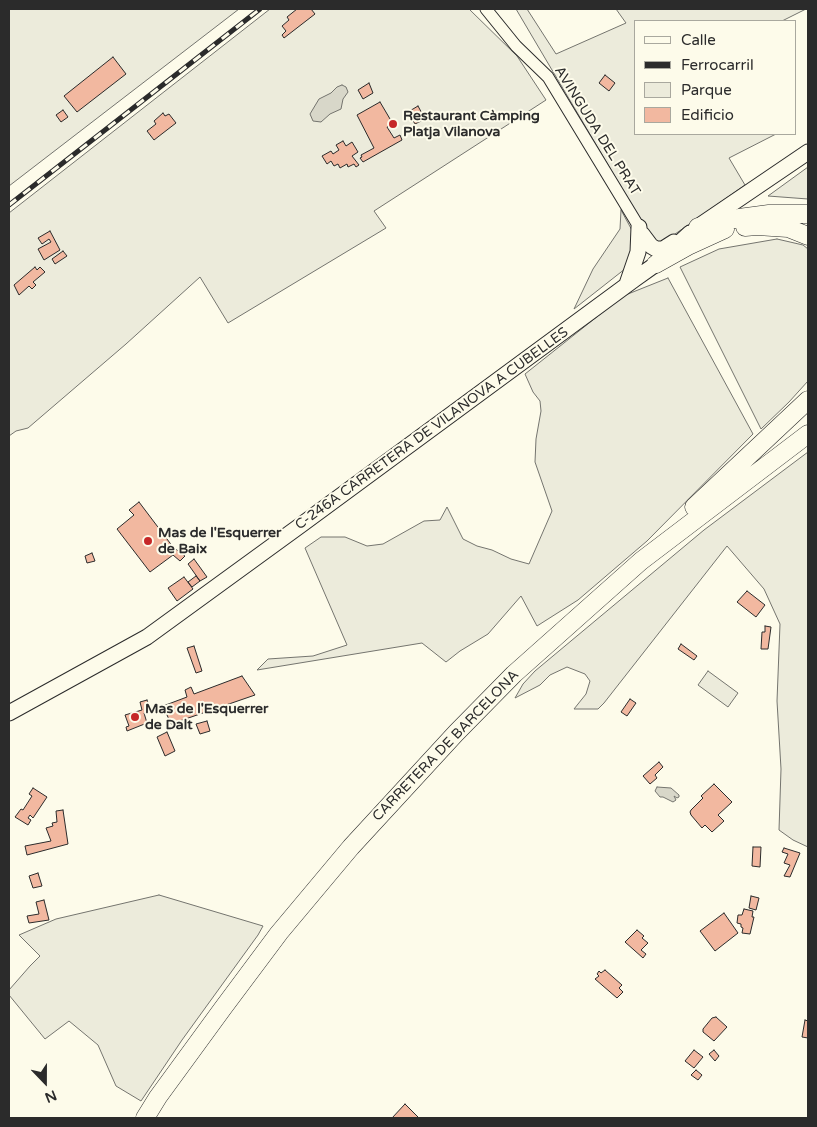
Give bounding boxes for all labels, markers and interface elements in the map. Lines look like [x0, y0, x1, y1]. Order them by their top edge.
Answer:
legend [634, 20, 797, 135]
text: Calle [681, 31, 716, 49]
text: Ferrocarril [681, 56, 754, 74]
street label: AVINGUDA DEL PRAT [550, 63, 644, 199]
text: Parque [681, 81, 732, 99]
text: Edificio [681, 106, 734, 124]
place label: Restaurant Càmping Platja Vilanova [403, 108, 540, 140]
marker: Restaurant Càmping Platja Vilanova [387, 118, 399, 130]
street label: C-246A CARRETERA DE VILANOVA A CUBELLES [292, 324, 572, 534]
place label: Mas de l'Esquerrer de Baix [158, 525, 281, 558]
marker: Mas de l'Esquerrer de Baix [142, 535, 154, 547]
street label: CARRETERA DE BARCELONA [369, 667, 523, 825]
place label: Mas de l'Esquerrer de Dalt [145, 701, 268, 734]
marker: Mas de l'Esquerrer de Dalt [129, 711, 141, 723]
north arrow [20, 1057, 70, 1107]
text: N [42, 1086, 59, 1106]

